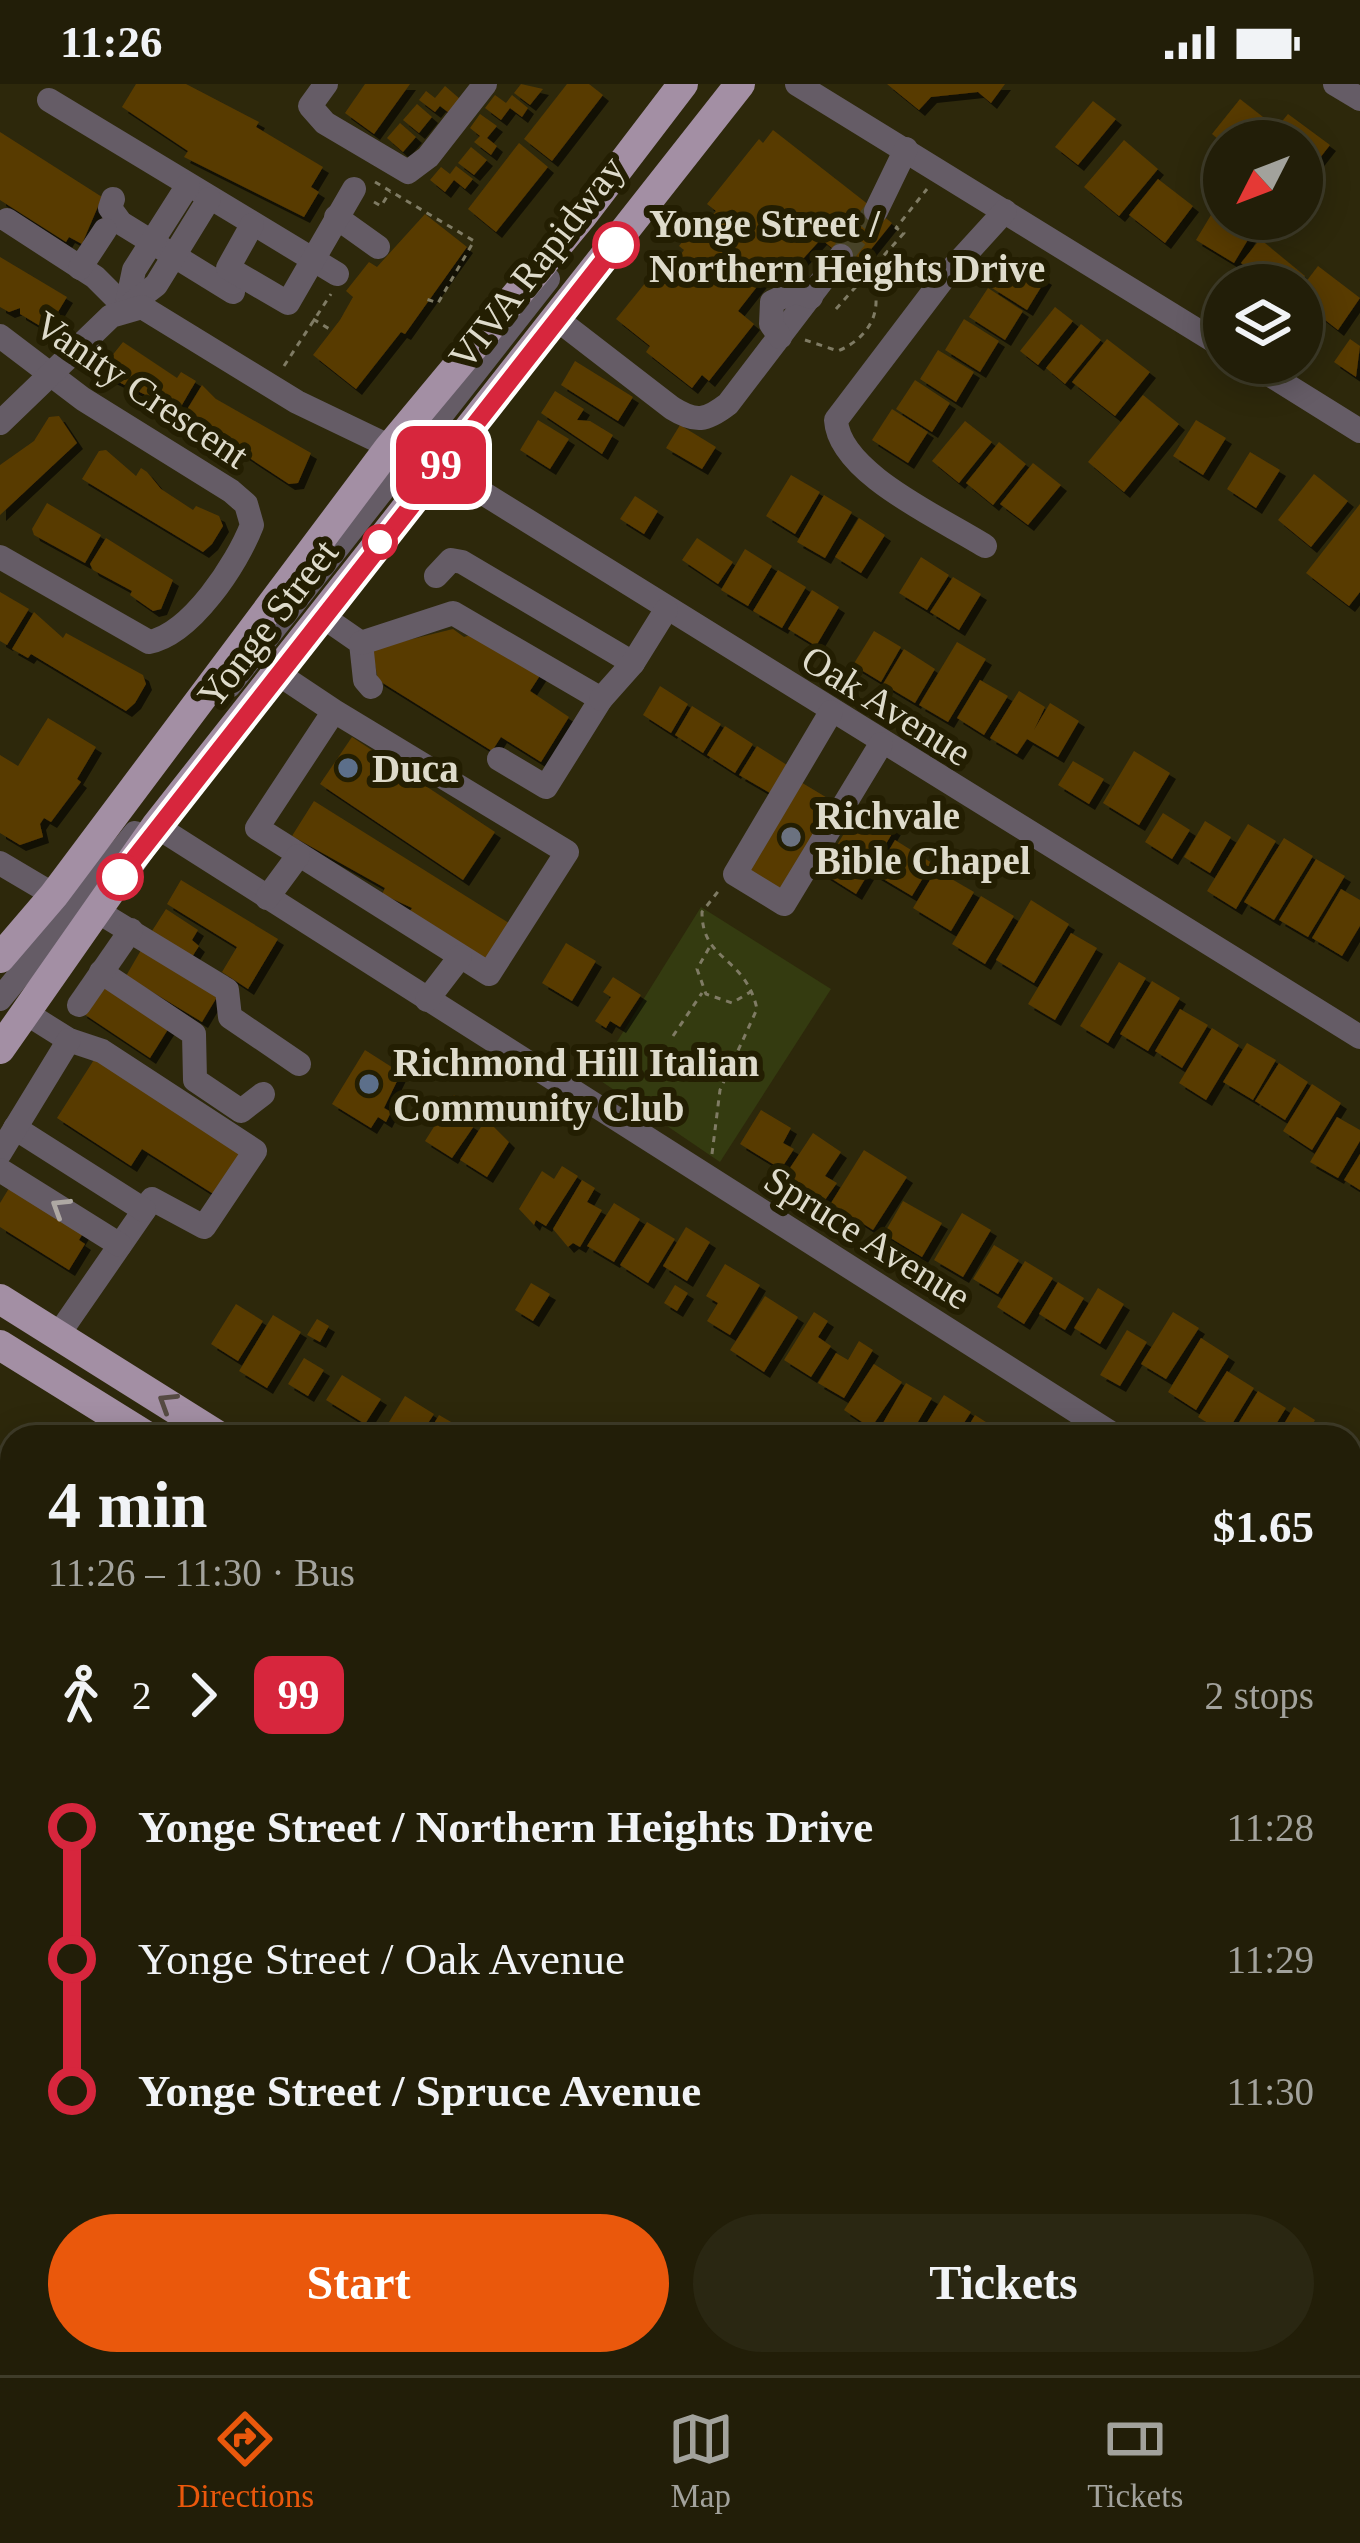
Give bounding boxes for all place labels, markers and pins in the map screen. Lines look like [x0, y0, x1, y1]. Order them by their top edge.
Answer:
place label: Yonge Street / Northern Heights Drive [649, 202, 1045, 291]
marker: Yonge Street / Northern Heights Drive [594, 223, 638, 267]
unlabelled marker [364, 526, 396, 558]
place label: Duca [372, 747, 459, 790]
marker: Duca [335, 755, 361, 781]
place label: Richvale Bible Chapel [815, 794, 1031, 883]
marker: Richvale Bible Chapel [778, 824, 804, 850]
unlabelled marker [98, 855, 142, 899]
place label: Richmond Hill Italian Community Club [393, 1041, 760, 1130]
marker: Richmond Hill Italian Community Club [356, 1071, 382, 1097]

